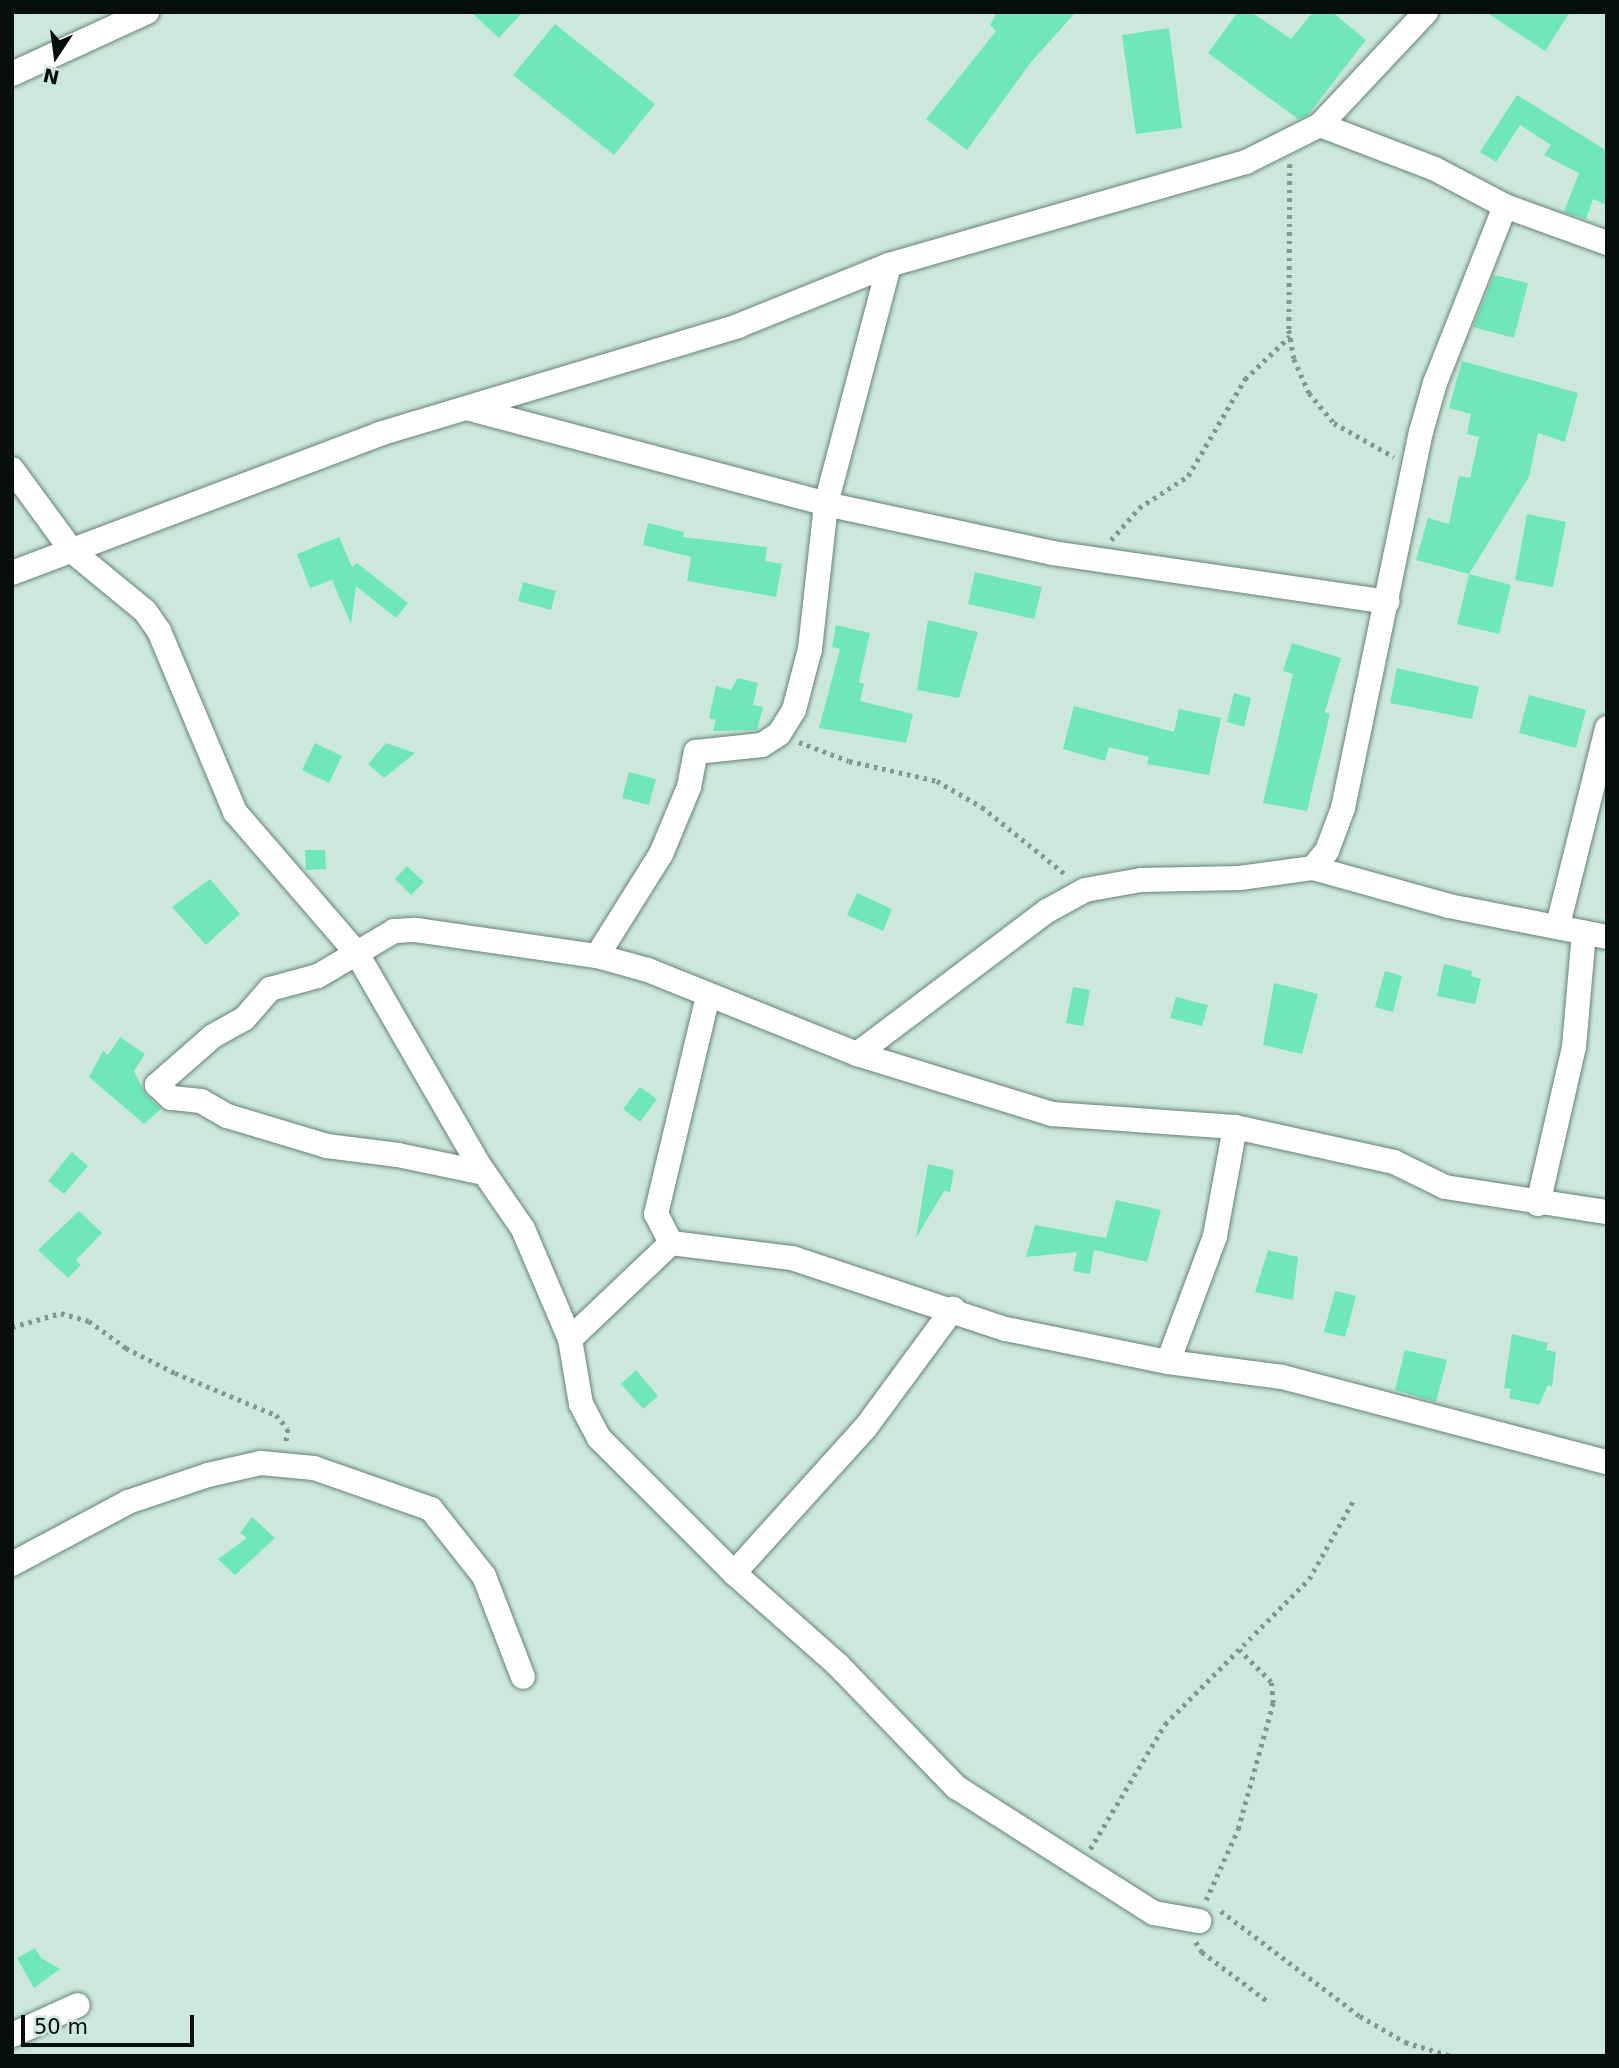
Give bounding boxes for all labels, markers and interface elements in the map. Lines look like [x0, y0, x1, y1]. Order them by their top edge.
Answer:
north arrow [21, 21, 91, 91]
text: N [41, 64, 61, 89]
scale bar [24, 2002, 198, 2046]
text: 50 m [34, 2015, 88, 2039]

